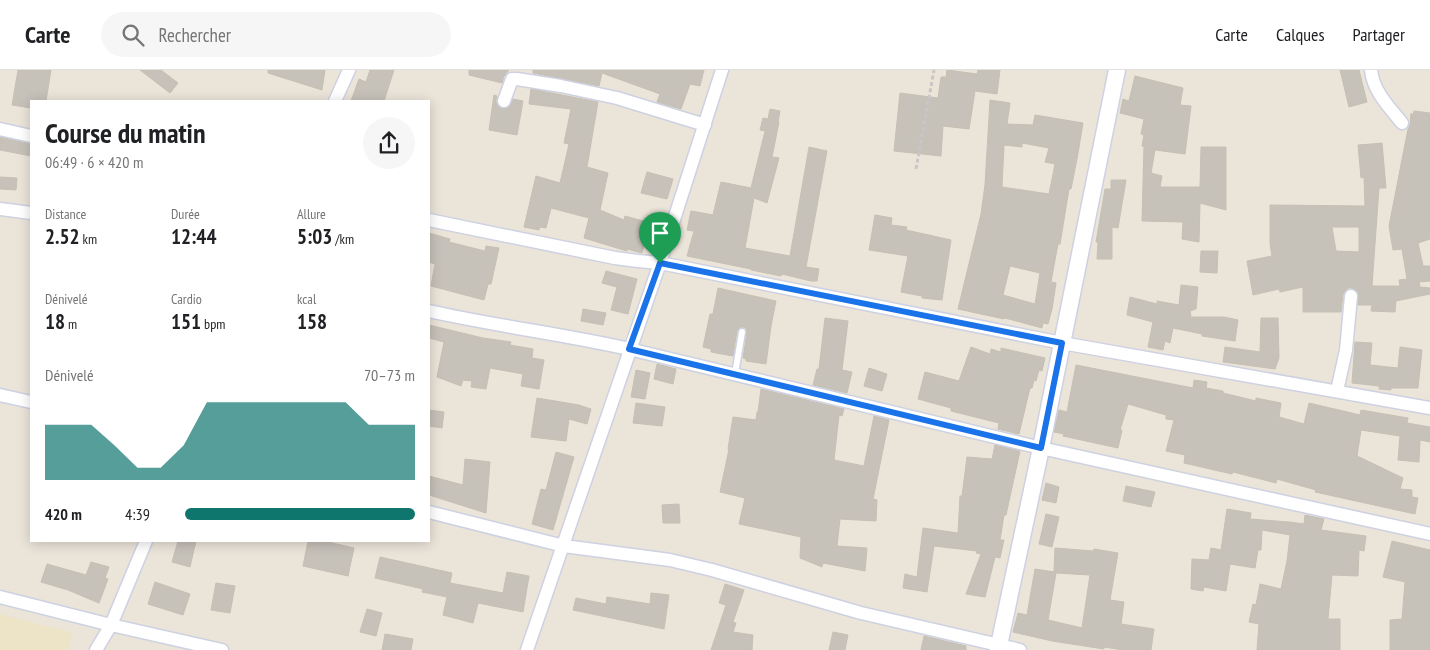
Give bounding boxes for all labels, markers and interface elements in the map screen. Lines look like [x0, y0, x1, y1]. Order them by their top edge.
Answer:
search box [101, 12, 451, 57]
text: Carte [25, 19, 71, 50]
icon: search [119, 21, 147, 49]
text: Rechercher [159, 23, 231, 47]
text: Carte [1215, 23, 1248, 46]
text: Calques [1276, 23, 1325, 46]
text: Partager [1353, 23, 1405, 46]
text: Course du matin [45, 114, 206, 151]
button: share [363, 117, 415, 169]
text: 06:49 · 6 × 420 m [45, 152, 143, 172]
text: Distance [45, 205, 86, 223]
text: Durée [171, 205, 200, 223]
text: Allure [297, 205, 326, 223]
pin [639, 212, 681, 263]
icon: arrive [646, 219, 674, 247]
text: 2.52 [45, 223, 80, 250]
text: 12:44 [171, 223, 216, 250]
text: 5:03 [297, 223, 332, 250]
text: km [80, 230, 97, 248]
text: /km [332, 230, 354, 248]
text: Dénivelé [45, 290, 88, 308]
text: Cardio [171, 290, 202, 308]
text: kcal [297, 290, 316, 308]
text: 18 [45, 308, 65, 335]
text: 151 [171, 308, 201, 335]
text: 158 [297, 308, 327, 335]
text: m [65, 315, 77, 333]
text: bpm [201, 315, 225, 333]
text: Dénivelé [45, 365, 94, 385]
text: 70–73 m [364, 365, 415, 385]
text: 420 m [45, 504, 82, 524]
text: 4:39 [125, 504, 150, 524]

